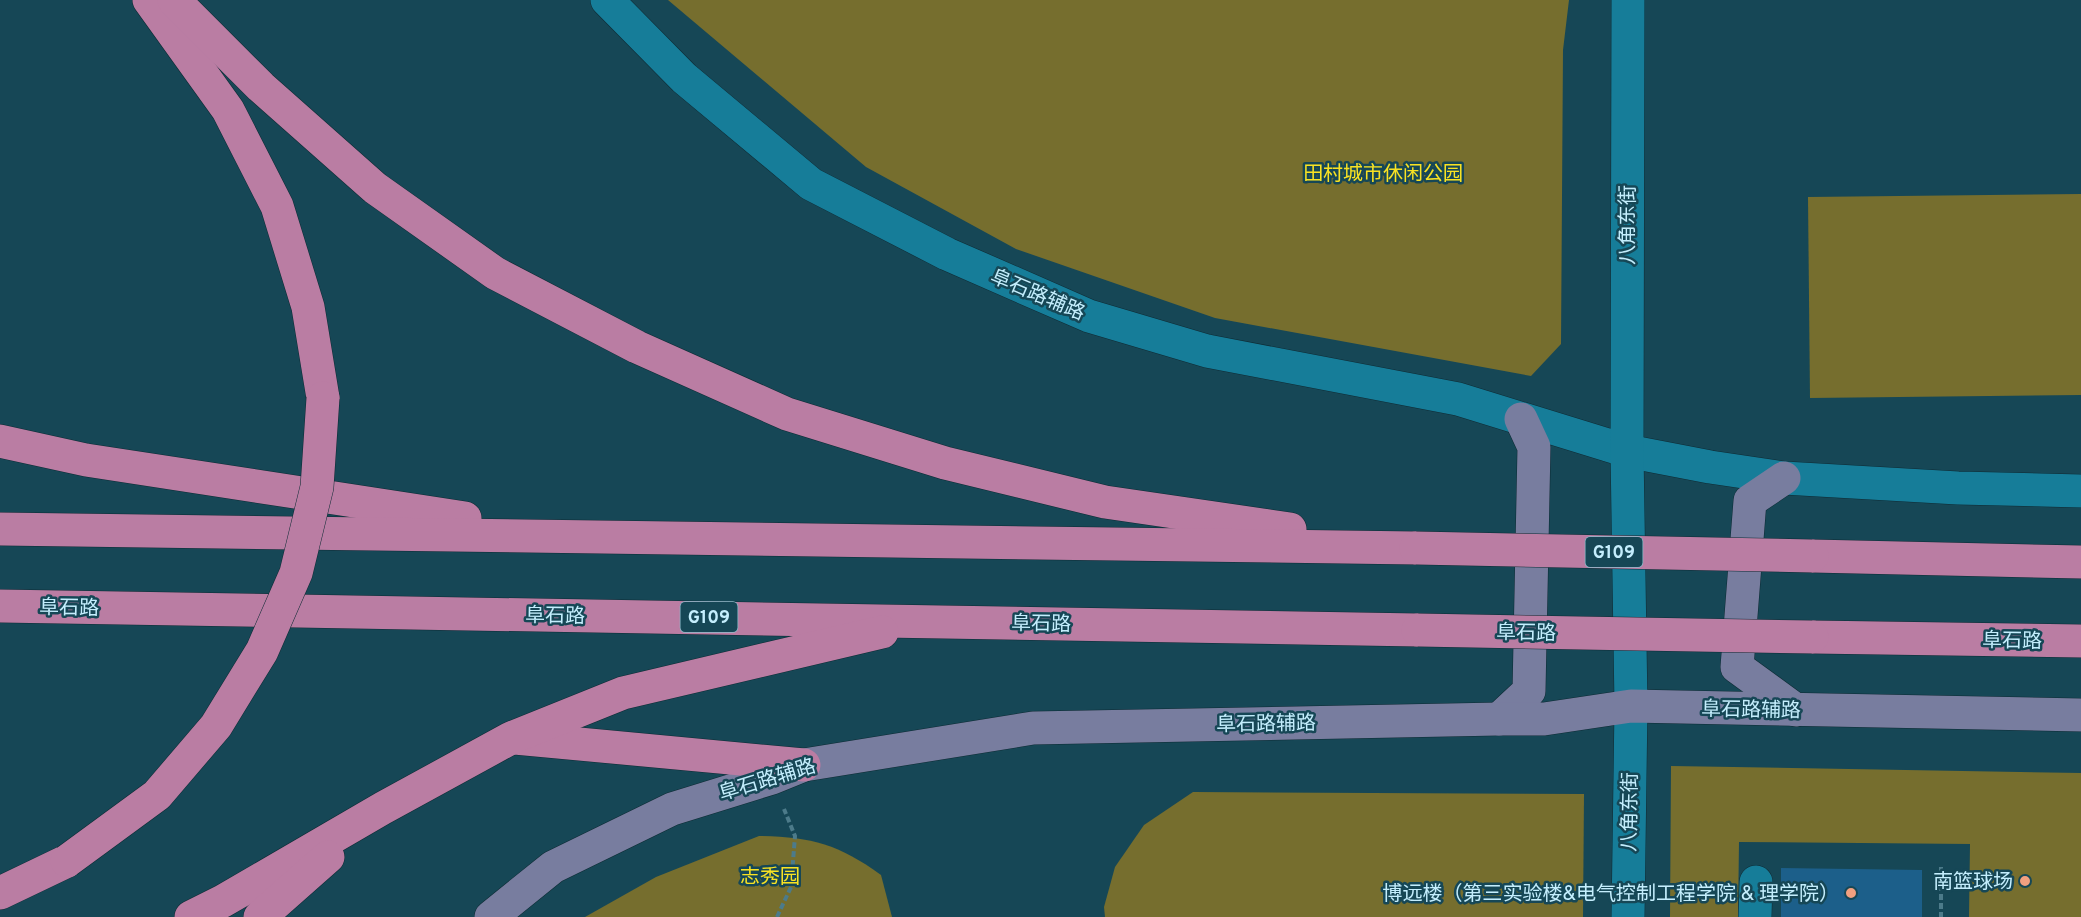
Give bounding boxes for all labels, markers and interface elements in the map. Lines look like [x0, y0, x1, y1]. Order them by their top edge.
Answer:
park label: 田村城市休闲公园 [1303, 162, 1463, 188]
street label: 八角东街 [1616, 185, 1642, 265]
street label: 阜石路辅路 [986, 264, 1088, 327]
road number: G109 [1586, 537, 1642, 567]
street label: 阜石路 [39, 595, 99, 623]
road number: G109 [680, 602, 738, 632]
street label: 阜石路 [525, 603, 585, 631]
street label: 阜石路 [1011, 611, 1071, 639]
street label: 阜石路 [1496, 620, 1556, 648]
street label: 阜石路 [1982, 628, 2042, 656]
street label: 阜石路辅路 [1701, 697, 1801, 725]
street label: 阜石路辅路 [1216, 711, 1316, 739]
street label: 阜石路辅路 [716, 754, 819, 808]
street label: 八角东街 [1617, 772, 1645, 852]
park label: 志秀园 [740, 865, 800, 891]
place label: 南篮球场 [1933, 870, 2013, 896]
marker: 南篮球场 [2018, 874, 2032, 888]
place label: 博远楼（第三实验楼&电气控制工程学院 & 理学院） [1383, 882, 1839, 908]
marker: 博远楼（第三实验楼&电气控制工程学院 & 理学院） [1844, 886, 1858, 900]

